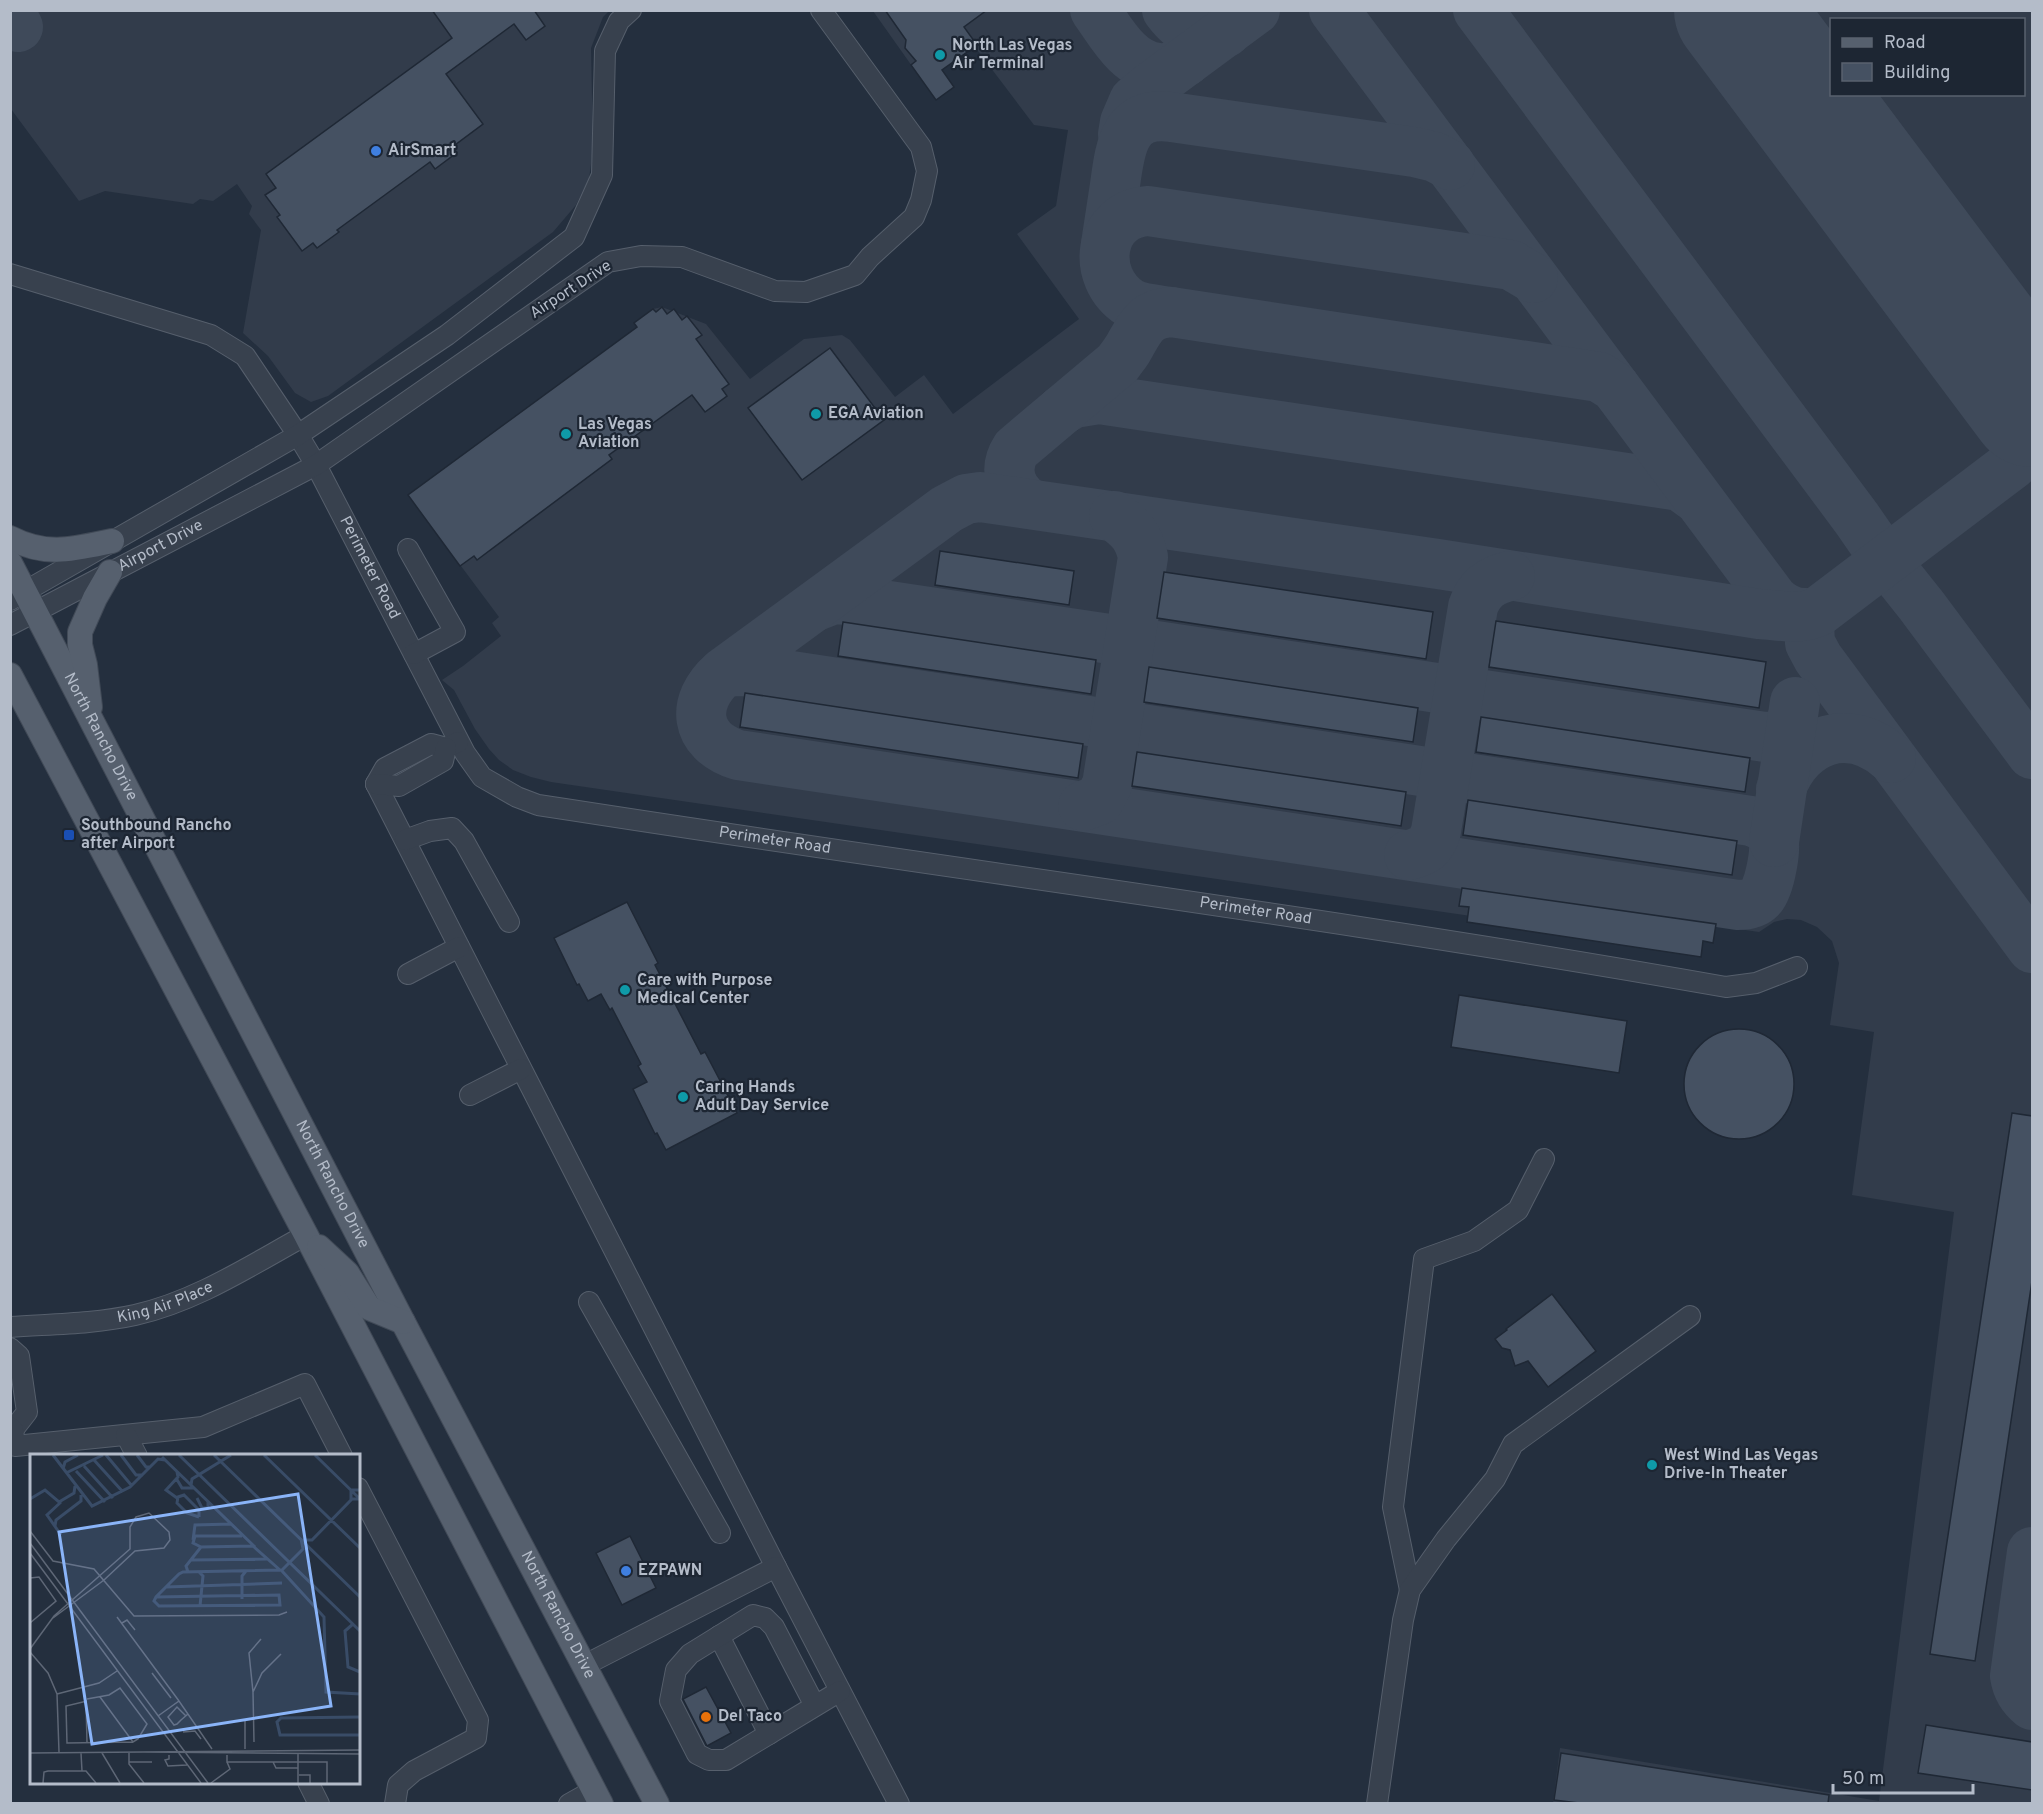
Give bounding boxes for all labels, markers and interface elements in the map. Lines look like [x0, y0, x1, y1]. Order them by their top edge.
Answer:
legend [1830, 18, 2025, 96]
text: Road [1884, 32, 1926, 55]
place label: North Las Vegas Air Terminal [952, 36, 1073, 74]
marker: North Las Vegas Air Terminal [933, 48, 947, 62]
text: Building [1884, 62, 1950, 85]
place label: AirSmart [388, 141, 456, 161]
marker: AirSmart [369, 144, 383, 158]
street label: Airport Drive [526, 256, 616, 324]
place label: EGA Aviation [828, 404, 924, 424]
marker: EGA Aviation [809, 407, 823, 421]
place label: Las Vegas Aviation [578, 415, 652, 453]
marker: Las Vegas Aviation [559, 427, 573, 441]
street label: Perimeter Road [334, 513, 404, 623]
street label: Airport Drive [115, 516, 207, 577]
street label: North Rancho Drive [59, 670, 142, 804]
place label: Southbound Rancho after Airport [81, 816, 232, 854]
street label: Perimeter Road [717, 823, 832, 859]
marker: Southbound Rancho after Airport [62, 828, 76, 842]
street label: Perimeter Road [1198, 893, 1313, 930]
place label: Care with Purpose Medical Center [637, 971, 772, 1009]
marker: Care with Purpose Medical Center [618, 983, 632, 997]
place label: Caring Hands Adult Day Service [695, 1078, 829, 1116]
marker: Caring Hands Adult Day Service [676, 1090, 690, 1104]
street label: North Rancho Drive [290, 1117, 373, 1252]
street label: King Air Place [116, 1277, 217, 1328]
place label: West Wind Las Vegas Drive-In Theater [1664, 1446, 1818, 1484]
inset map [30, 1454, 360, 1784]
marker: West Wind Las Vegas Drive-In Theater [1645, 1458, 1659, 1472]
street label: North Rancho Drive [516, 1548, 599, 1682]
place label: EZPAWN [638, 1561, 702, 1581]
marker: EZPAWN [619, 1564, 633, 1578]
place label: Del Taco [718, 1707, 782, 1727]
marker: Del Taco [699, 1710, 713, 1724]
scale bar [1833, 1757, 1972, 1795]
text: 50 m [1842, 1768, 1884, 1791]

